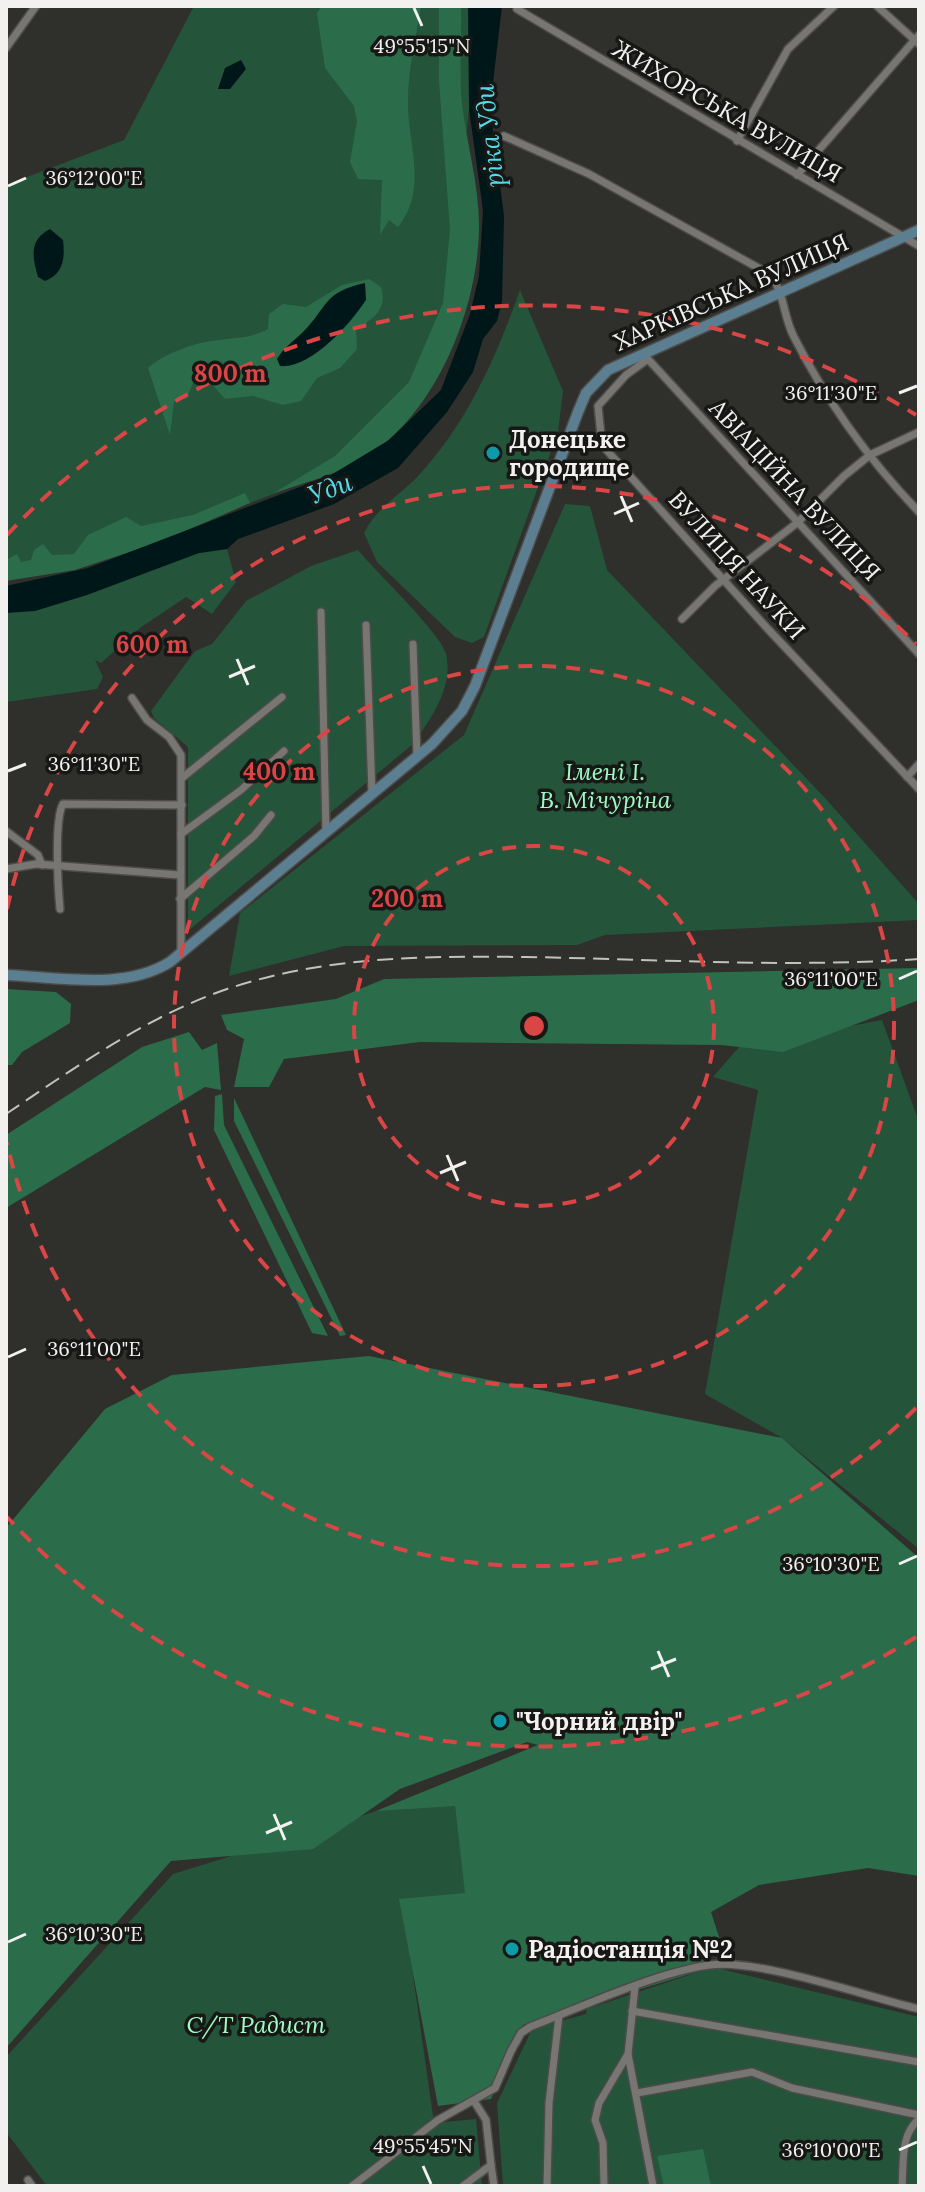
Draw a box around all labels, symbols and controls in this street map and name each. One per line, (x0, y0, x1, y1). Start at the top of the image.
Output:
text: 49°55'15"N (374, 33, 470, 58)
street label: ЖИХОРСЬКА ВУЛИЦЯ (607, 33, 847, 189)
water label: ріка Уди (467, 82, 511, 189)
text: 36°12'00"E (45, 165, 143, 190)
street label: ХАРКІВСЬКА ВУЛИЦЯ (609, 226, 853, 358)
text: 800 m (194, 358, 266, 389)
text: 36°11'30"E (785, 380, 877, 405)
street label: АВІАЦІЙНА ВУЛИЦЯ (702, 392, 887, 587)
place label: Донецьке городище (509, 424, 630, 483)
marker: Донецьке городище (484, 444, 502, 462)
water label: Уди (304, 465, 357, 511)
street label: ВУЛИЦЯ НАУКИ (662, 484, 812, 646)
text: 600 m (116, 629, 188, 660)
text: 36°11'30"E (48, 751, 140, 776)
text: 400 m (243, 756, 315, 787)
park label: Імені І. В. Мічуріна (539, 756, 672, 815)
text: 200 m (371, 883, 443, 914)
text: 36°11'00"E (784, 966, 878, 991)
centre of rings (520, 1012, 548, 1040)
text: 36°11'00"E (47, 1336, 141, 1361)
text: 36°10'30"E (782, 1551, 880, 1576)
place label: "Чорний двір" (516, 1706, 682, 1737)
marker: "Чорний двір" (491, 1712, 509, 1730)
text: 36°10'30"E (45, 1921, 143, 1946)
place label: Радiостанцiя №2 (528, 1934, 733, 1965)
marker: Радiостанцiя №2 (503, 1940, 521, 1958)
park label: С/Т Радист (187, 2009, 325, 2040)
text: 49°55'45"N (373, 2133, 473, 2158)
text: 36°10'00"E (782, 2137, 880, 2162)

